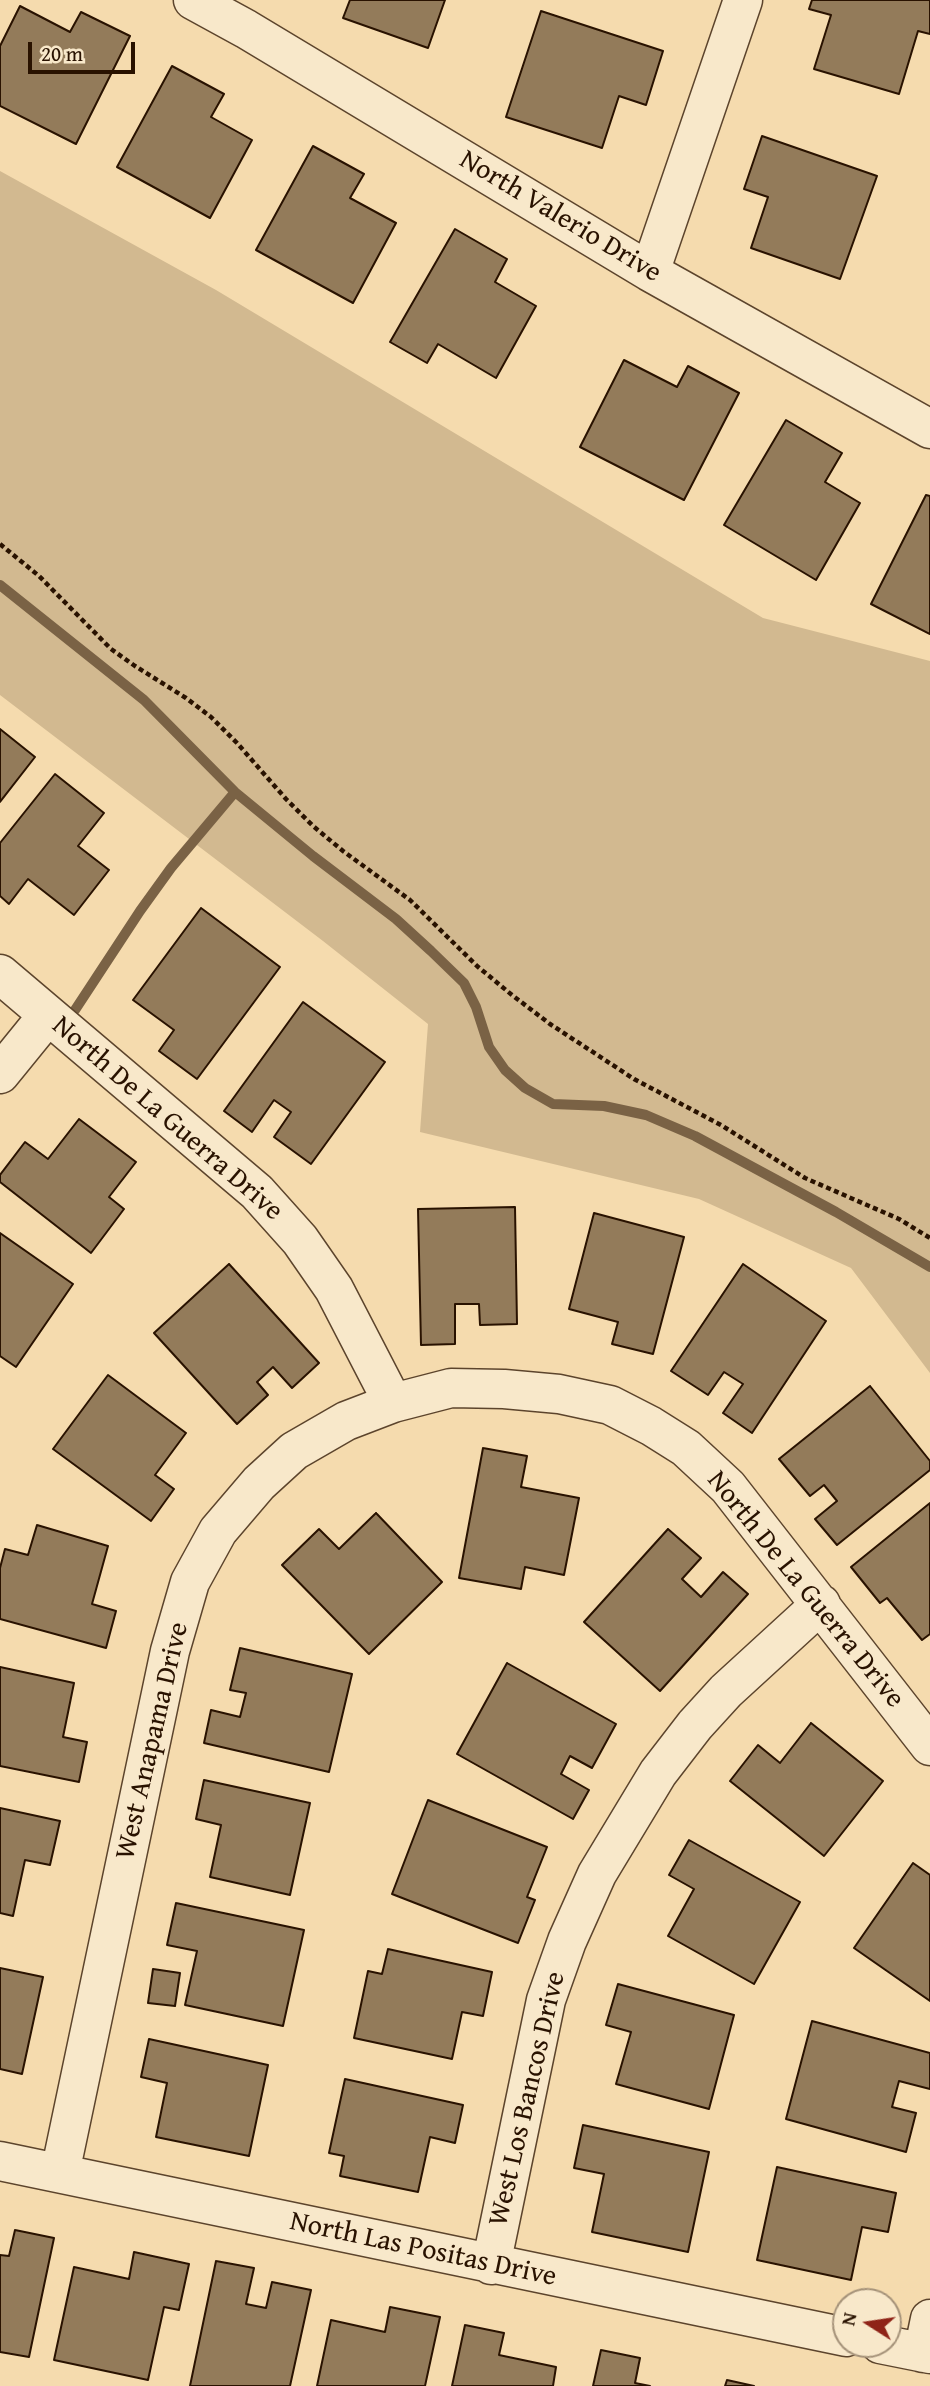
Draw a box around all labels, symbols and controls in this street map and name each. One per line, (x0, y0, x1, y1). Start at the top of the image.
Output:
scale bar (32, 28, 138, 72)
text: 20 m (41, 38, 83, 69)
street label: North Valerio Drive (453, 143, 667, 291)
street label: North De La Guerra Drive (45, 1010, 289, 1228)
street label: North De La Guerra Drive (699, 1465, 911, 1715)
street label: West Anapama Drive (109, 1619, 197, 1863)
street label: West Los Bancos Drive (482, 1969, 574, 2229)
street label: North Las Positas Drive (287, 2205, 559, 2295)
north arrow (832, 2288, 902, 2358)
text: N (833, 2310, 863, 2328)

